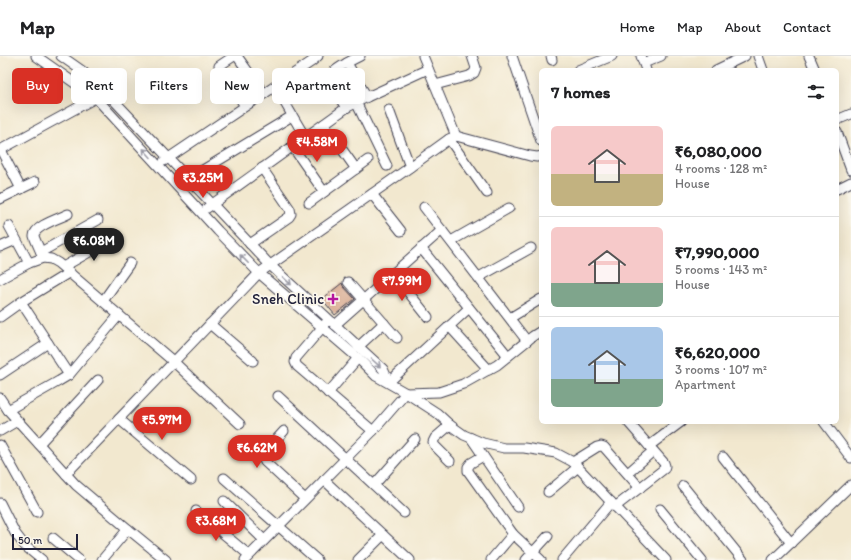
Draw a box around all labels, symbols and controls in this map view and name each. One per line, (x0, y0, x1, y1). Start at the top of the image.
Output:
text: Map (20, 16, 55, 39)
text: Home (620, 19, 655, 36)
text: Map (677, 19, 703, 36)
text: About (725, 19, 761, 36)
text: Contact (783, 19, 831, 36)
chip: Buy (12, 68, 63, 104)
chip: Rent (71, 68, 127, 104)
chip: Filters (135, 68, 202, 104)
chip: New (210, 68, 264, 104)
chip: Apartment (272, 68, 365, 104)
icon: filters (805, 81, 827, 103)
text: 7 homes (551, 82, 611, 102)
pin: ₹4.58M (284, 129, 350, 163)
text: ₹4.58M (296, 134, 338, 149)
text: ₹6,080,000 (675, 141, 762, 161)
icon: home (583, 142, 631, 190)
one-way arrow (142, 148, 151, 158)
text: 4 rooms · 128 m² (675, 161, 767, 176)
pin: ₹3.25M (170, 165, 236, 199)
text: ₹3.25M (183, 170, 223, 185)
text: House (675, 176, 710, 191)
pin: ₹6.08M (61, 228, 127, 262)
text: ₹6.08M (73, 233, 115, 248)
text: ₹7,990,000 (675, 242, 759, 262)
icon: home (583, 243, 631, 291)
one-way arrow (240, 254, 249, 264)
text: 5 rooms · 143 m² (675, 262, 767, 277)
pin: ₹7.99M (369, 268, 435, 302)
text: ₹7.99M (382, 273, 422, 288)
one-way arrow (282, 276, 292, 286)
text: House (675, 277, 710, 292)
place label: Sneh Clinic (252, 290, 324, 308)
marker: Sneh Clinic (327, 293, 339, 305)
text: ₹6,620,000 (675, 342, 760, 362)
icon: home (583, 343, 631, 391)
one-way arrow (371, 358, 381, 367)
text: 3 rooms · 107 m² (675, 362, 767, 377)
text: Apartment (675, 377, 736, 392)
pin: ₹5.97M (129, 407, 195, 441)
text: ₹5.97M (142, 412, 182, 427)
pin: ₹6.62M (224, 435, 290, 469)
text: ₹6.62M (237, 440, 277, 455)
pin: ₹3.68M (183, 508, 249, 542)
text: ₹3.68M (196, 513, 236, 528)
scale bar (12, 532, 78, 551)
text: 50 m (18, 534, 42, 547)

